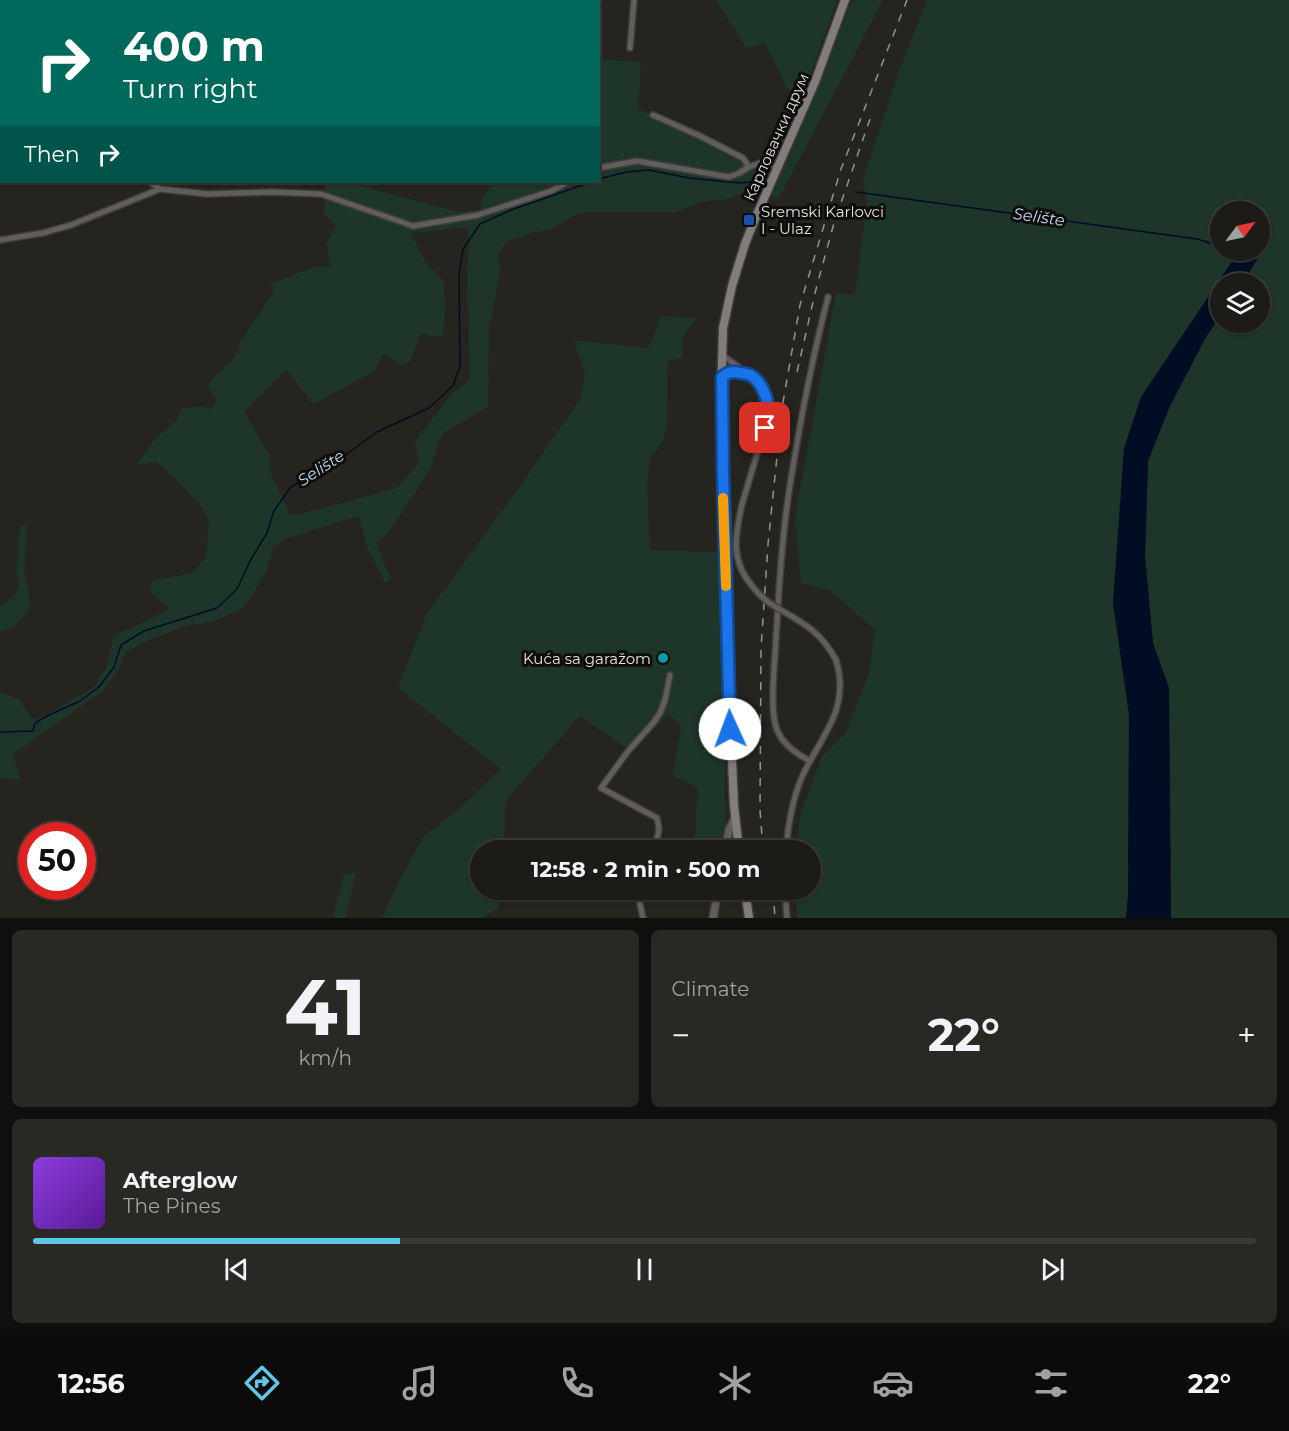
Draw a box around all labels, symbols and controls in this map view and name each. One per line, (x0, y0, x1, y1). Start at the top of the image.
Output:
text: 400 m (123, 20, 265, 72)
icon: right (24, 24, 102, 102)
street label: Карловачки друм (739, 70, 813, 204)
text: Turn right (123, 72, 258, 105)
icon: right (92, 138, 125, 171)
text: Then (24, 141, 80, 168)
north arrow (1210, 201, 1270, 261)
map controls (1210, 201, 1270, 333)
place label: Sremski Karlovci I - Ulaz (761, 202, 884, 238)
water label: Selište (1012, 204, 1066, 230)
marker: Sremski Karlovci I - Ulaz (742, 213, 756, 227)
button: layers (1210, 273, 1270, 333)
pin (739, 402, 790, 453)
icon: arrive (748, 411, 781, 444)
water label: Selište (294, 446, 348, 490)
place label: Kuća sa garažom (523, 649, 651, 668)
marker: Kuća sa garažom (656, 651, 670, 665)
position arrow (698, 697, 762, 761)
speed limit sign: 50 (18, 822, 96, 900)
text: 12:58 · 2 min · 500 m (531, 856, 760, 883)
text: 41 (284, 959, 366, 1055)
text: Climate (672, 977, 749, 1001)
text: 22° (928, 1007, 1000, 1062)
text: − (672, 1015, 690, 1055)
text: + (1237, 1015, 1256, 1055)
text: km/h (299, 1046, 352, 1070)
text: Afterglow (123, 1167, 237, 1194)
text: The Pines (123, 1194, 220, 1218)
icon: previous (220, 1253, 253, 1286)
icon: pause (628, 1253, 661, 1286)
icon: next (1036, 1253, 1069, 1286)
icon: directions (241, 1362, 283, 1404)
icon: music (399, 1362, 441, 1404)
icon: phone (556, 1362, 598, 1404)
icon: climate (714, 1362, 756, 1404)
icon: car (872, 1362, 914, 1404)
icon: filters (1030, 1362, 1072, 1404)
text: 12:56 (58, 1367, 125, 1400)
text: 22° (1188, 1367, 1231, 1400)

